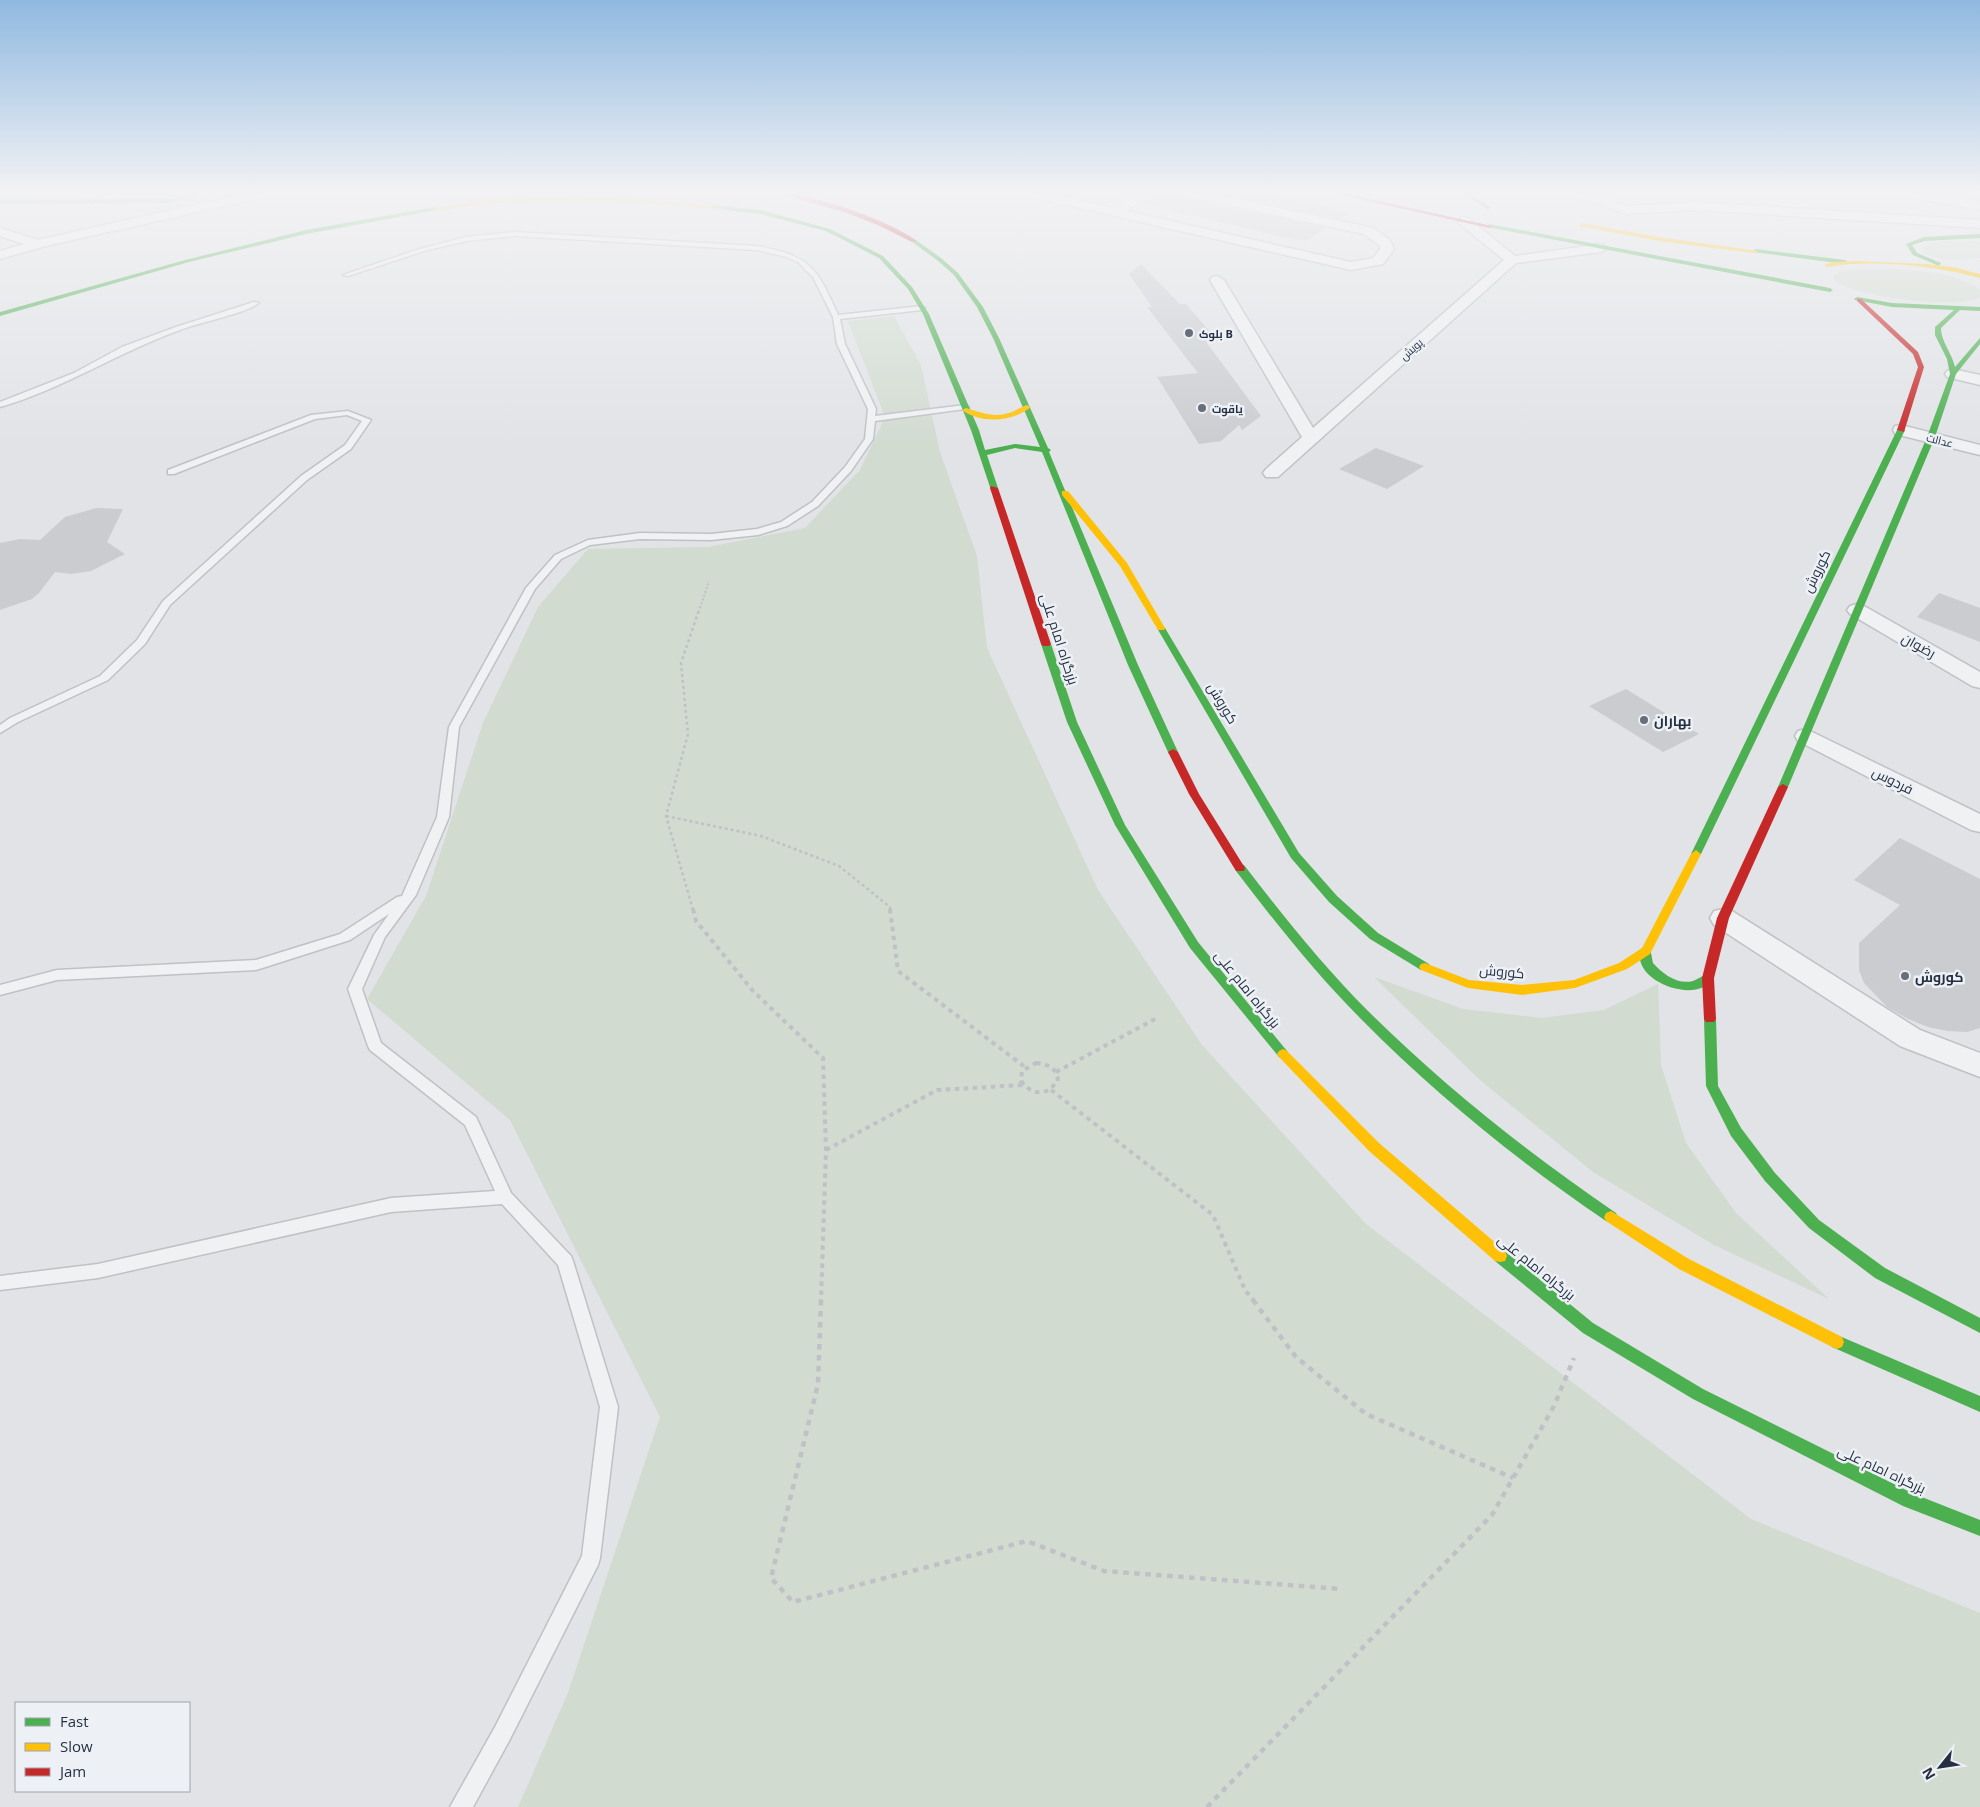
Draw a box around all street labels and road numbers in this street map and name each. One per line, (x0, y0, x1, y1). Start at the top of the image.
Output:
street label: پویش (1396, 335, 1426, 363)
street label: عدالت (1925, 429, 1955, 451)
street label: کوروش (1798, 547, 1834, 595)
street label: بزرگراه امام علی (1035, 591, 1084, 687)
street label: رضوان (1898, 628, 1940, 662)
street label: کوروش (1203, 679, 1243, 727)
street label: فردوس (1869, 762, 1917, 798)
street label: بزرگراه امام علی (1210, 946, 1285, 1033)
street label: کوروش (1479, 960, 1525, 982)
street label: بزرگراه امام علی (1493, 1230, 1580, 1305)
street label: بزرگراه امام علی (1834, 1440, 1929, 1499)

